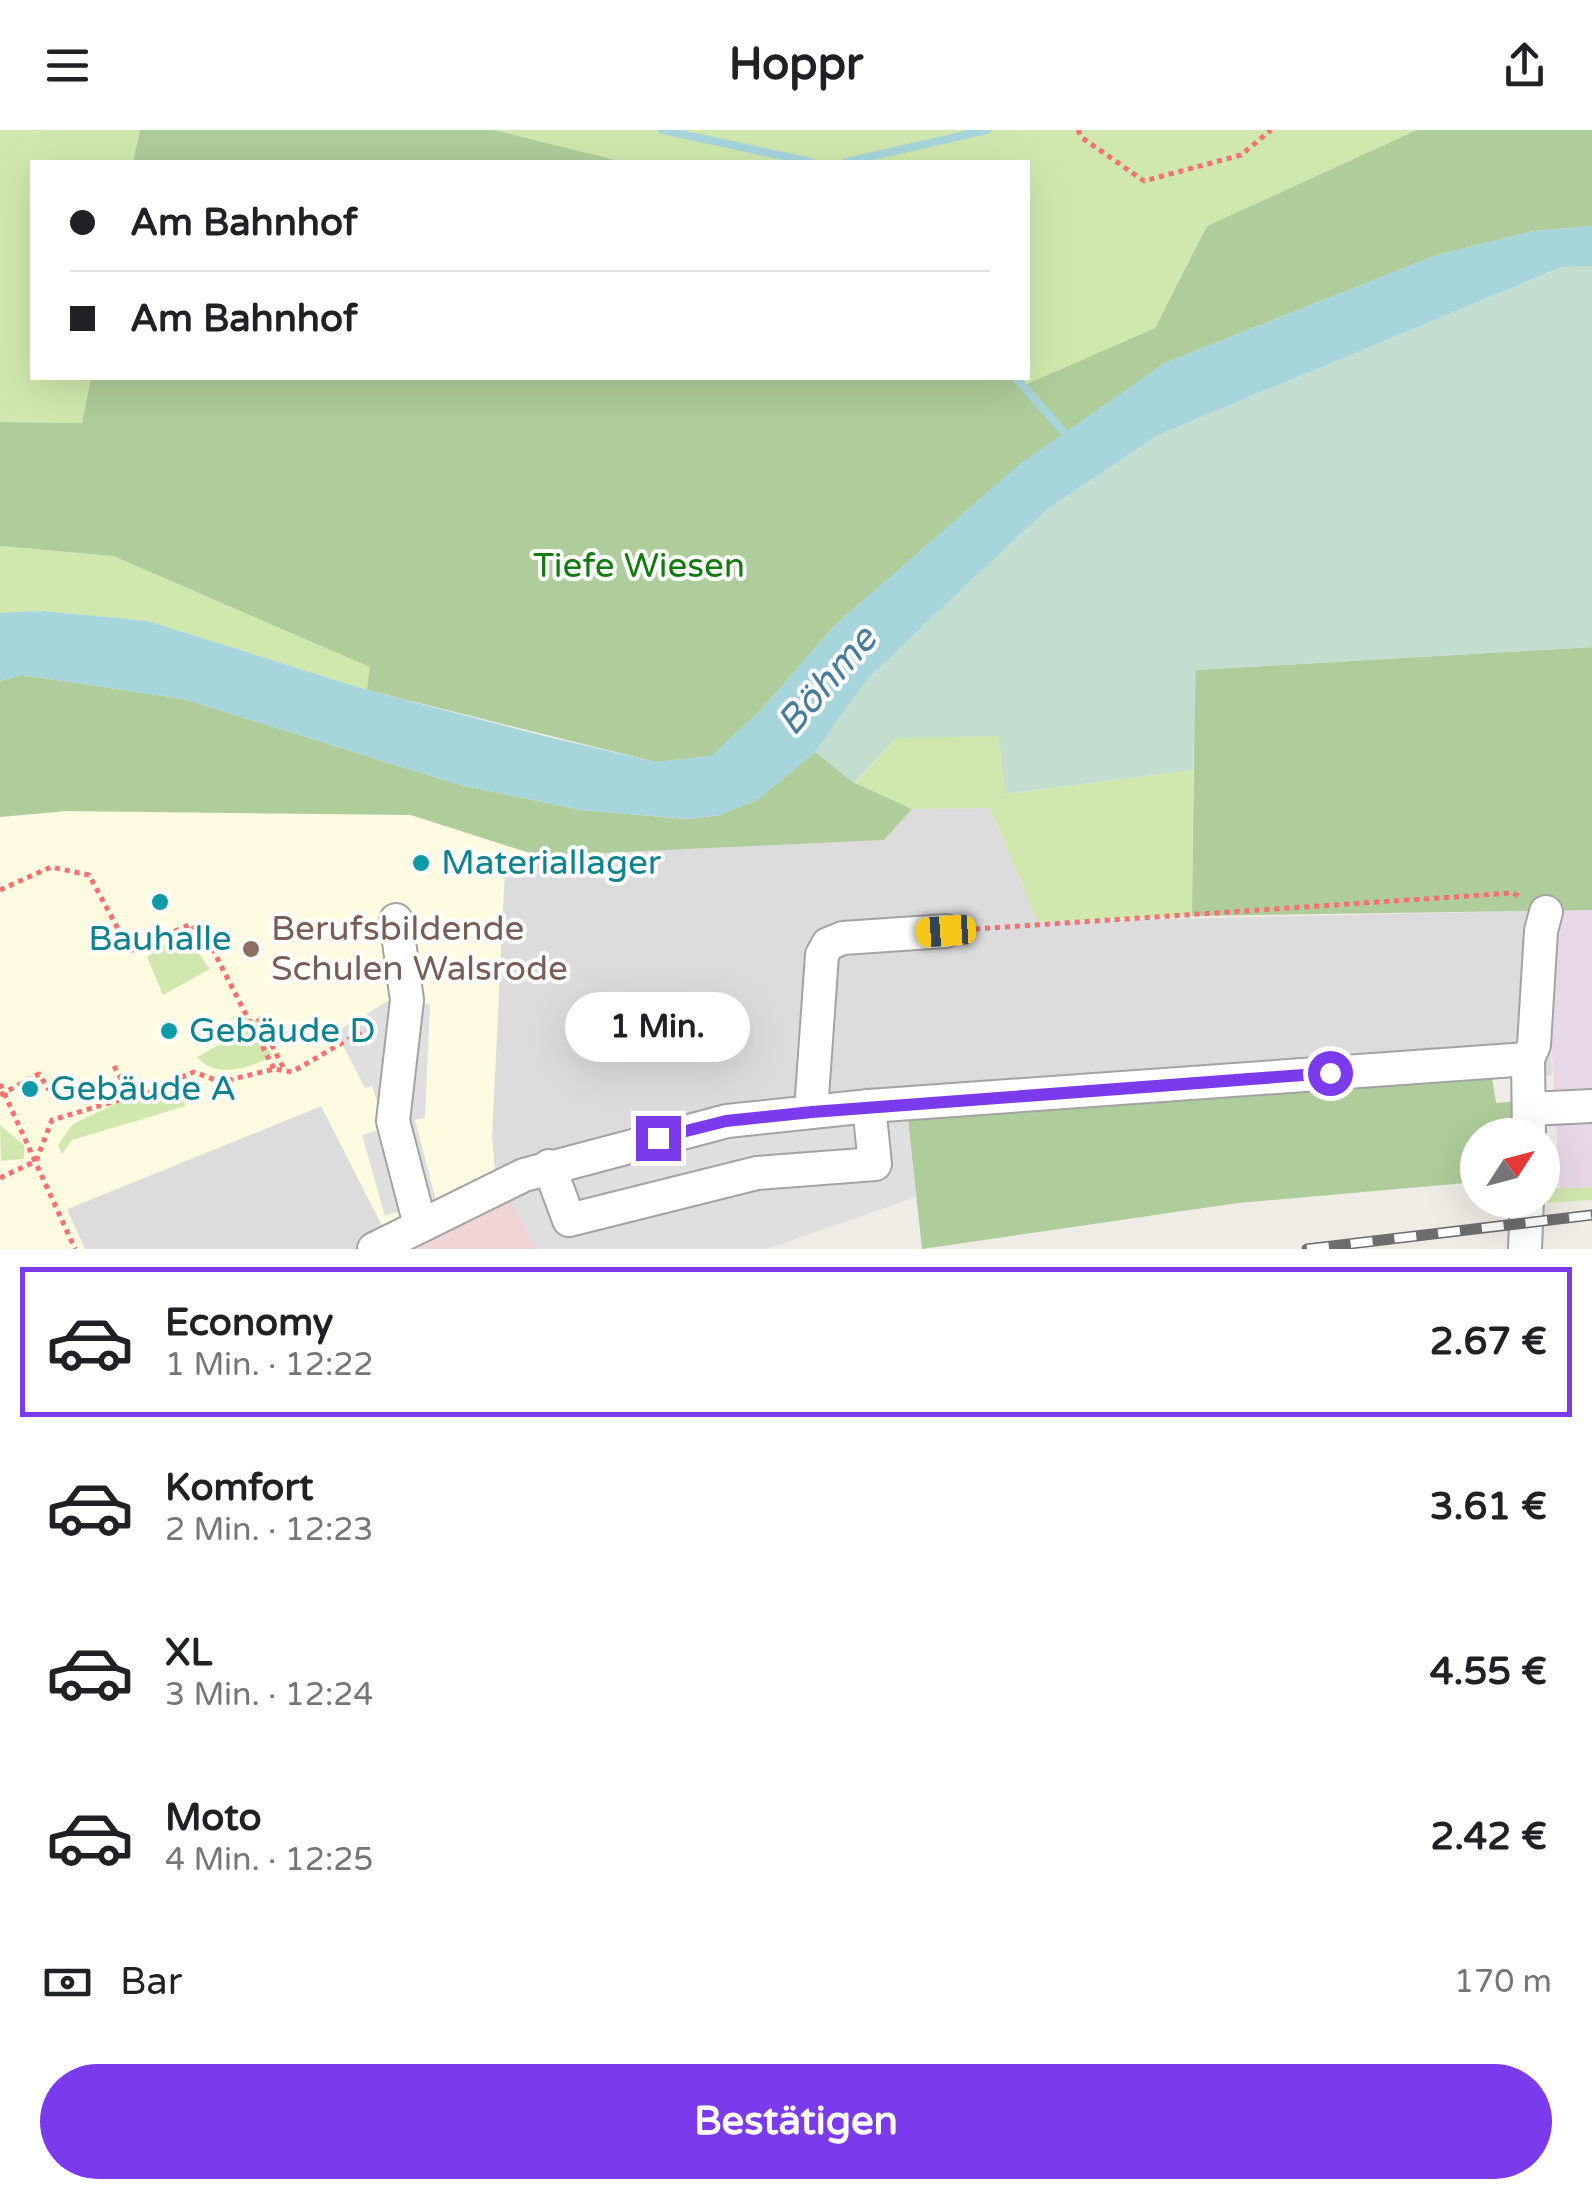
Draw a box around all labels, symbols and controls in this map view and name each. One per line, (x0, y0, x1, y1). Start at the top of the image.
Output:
icon: menu (40, 38, 95, 93)
text: Hoppr (729, 38, 863, 92)
icon: share (1497, 38, 1552, 93)
text: Am Bahnhof (130, 200, 357, 246)
text: Am Bahnhof (130, 296, 357, 342)
park label: Tiefe Wiesen (533, 545, 745, 587)
water label: Böhme (767, 615, 888, 745)
place label: Materiallager (441, 842, 662, 884)
marker: Materiallager (410, 852, 432, 874)
marker: Bauhalle (149, 891, 171, 913)
place label: Berufsbildende Schulen Walsrode (271, 908, 568, 990)
car (915, 914, 977, 948)
place label: Bauhalle (88, 918, 232, 960)
marker: Berufsbildende Schulen Walsrode (240, 938, 262, 960)
callout: 1 Min. (566, 993, 750, 1063)
text: 1 Min. (610, 1008, 705, 1046)
place label: Gebäude D (189, 1010, 376, 1052)
marker: Gebäude D (158, 1020, 180, 1042)
route start (1308, 1051, 1353, 1096)
place label: Gebäude A (50, 1068, 236, 1110)
marker: Gebäude A (19, 1078, 41, 1100)
route end (636, 1116, 681, 1161)
north arrow (1460, 1118, 1560, 1218)
map controls (1460, 1118, 1560, 1218)
icon: car (45, 1297, 135, 1387)
text: Economy (165, 1300, 333, 1346)
text: 2.67 € (1430, 1319, 1547, 1365)
text: 1 Min. · 12:22 (165, 1346, 373, 1384)
icon: car (45, 1462, 135, 1552)
text: Komfort (165, 1465, 314, 1511)
text: 3.61 € (1430, 1484, 1547, 1530)
text: 2 Min. · 12:23 (165, 1511, 373, 1549)
icon: car (45, 1627, 135, 1717)
text: XL (165, 1630, 212, 1676)
text: 4.55 € (1430, 1649, 1547, 1695)
text: 3 Min. · 12:24 (165, 1676, 373, 1714)
icon: car (45, 1792, 135, 1882)
text: Moto (165, 1795, 261, 1841)
text: 2.42 € (1430, 1814, 1547, 1860)
text: 4 Min. · 12:25 (165, 1841, 373, 1879)
icon: cash (40, 1955, 95, 2010)
text: Bar (120, 1959, 182, 2005)
text: 170 m (1454, 1963, 1552, 2001)
button: Bestätigen (40, 2064, 1552, 2179)

